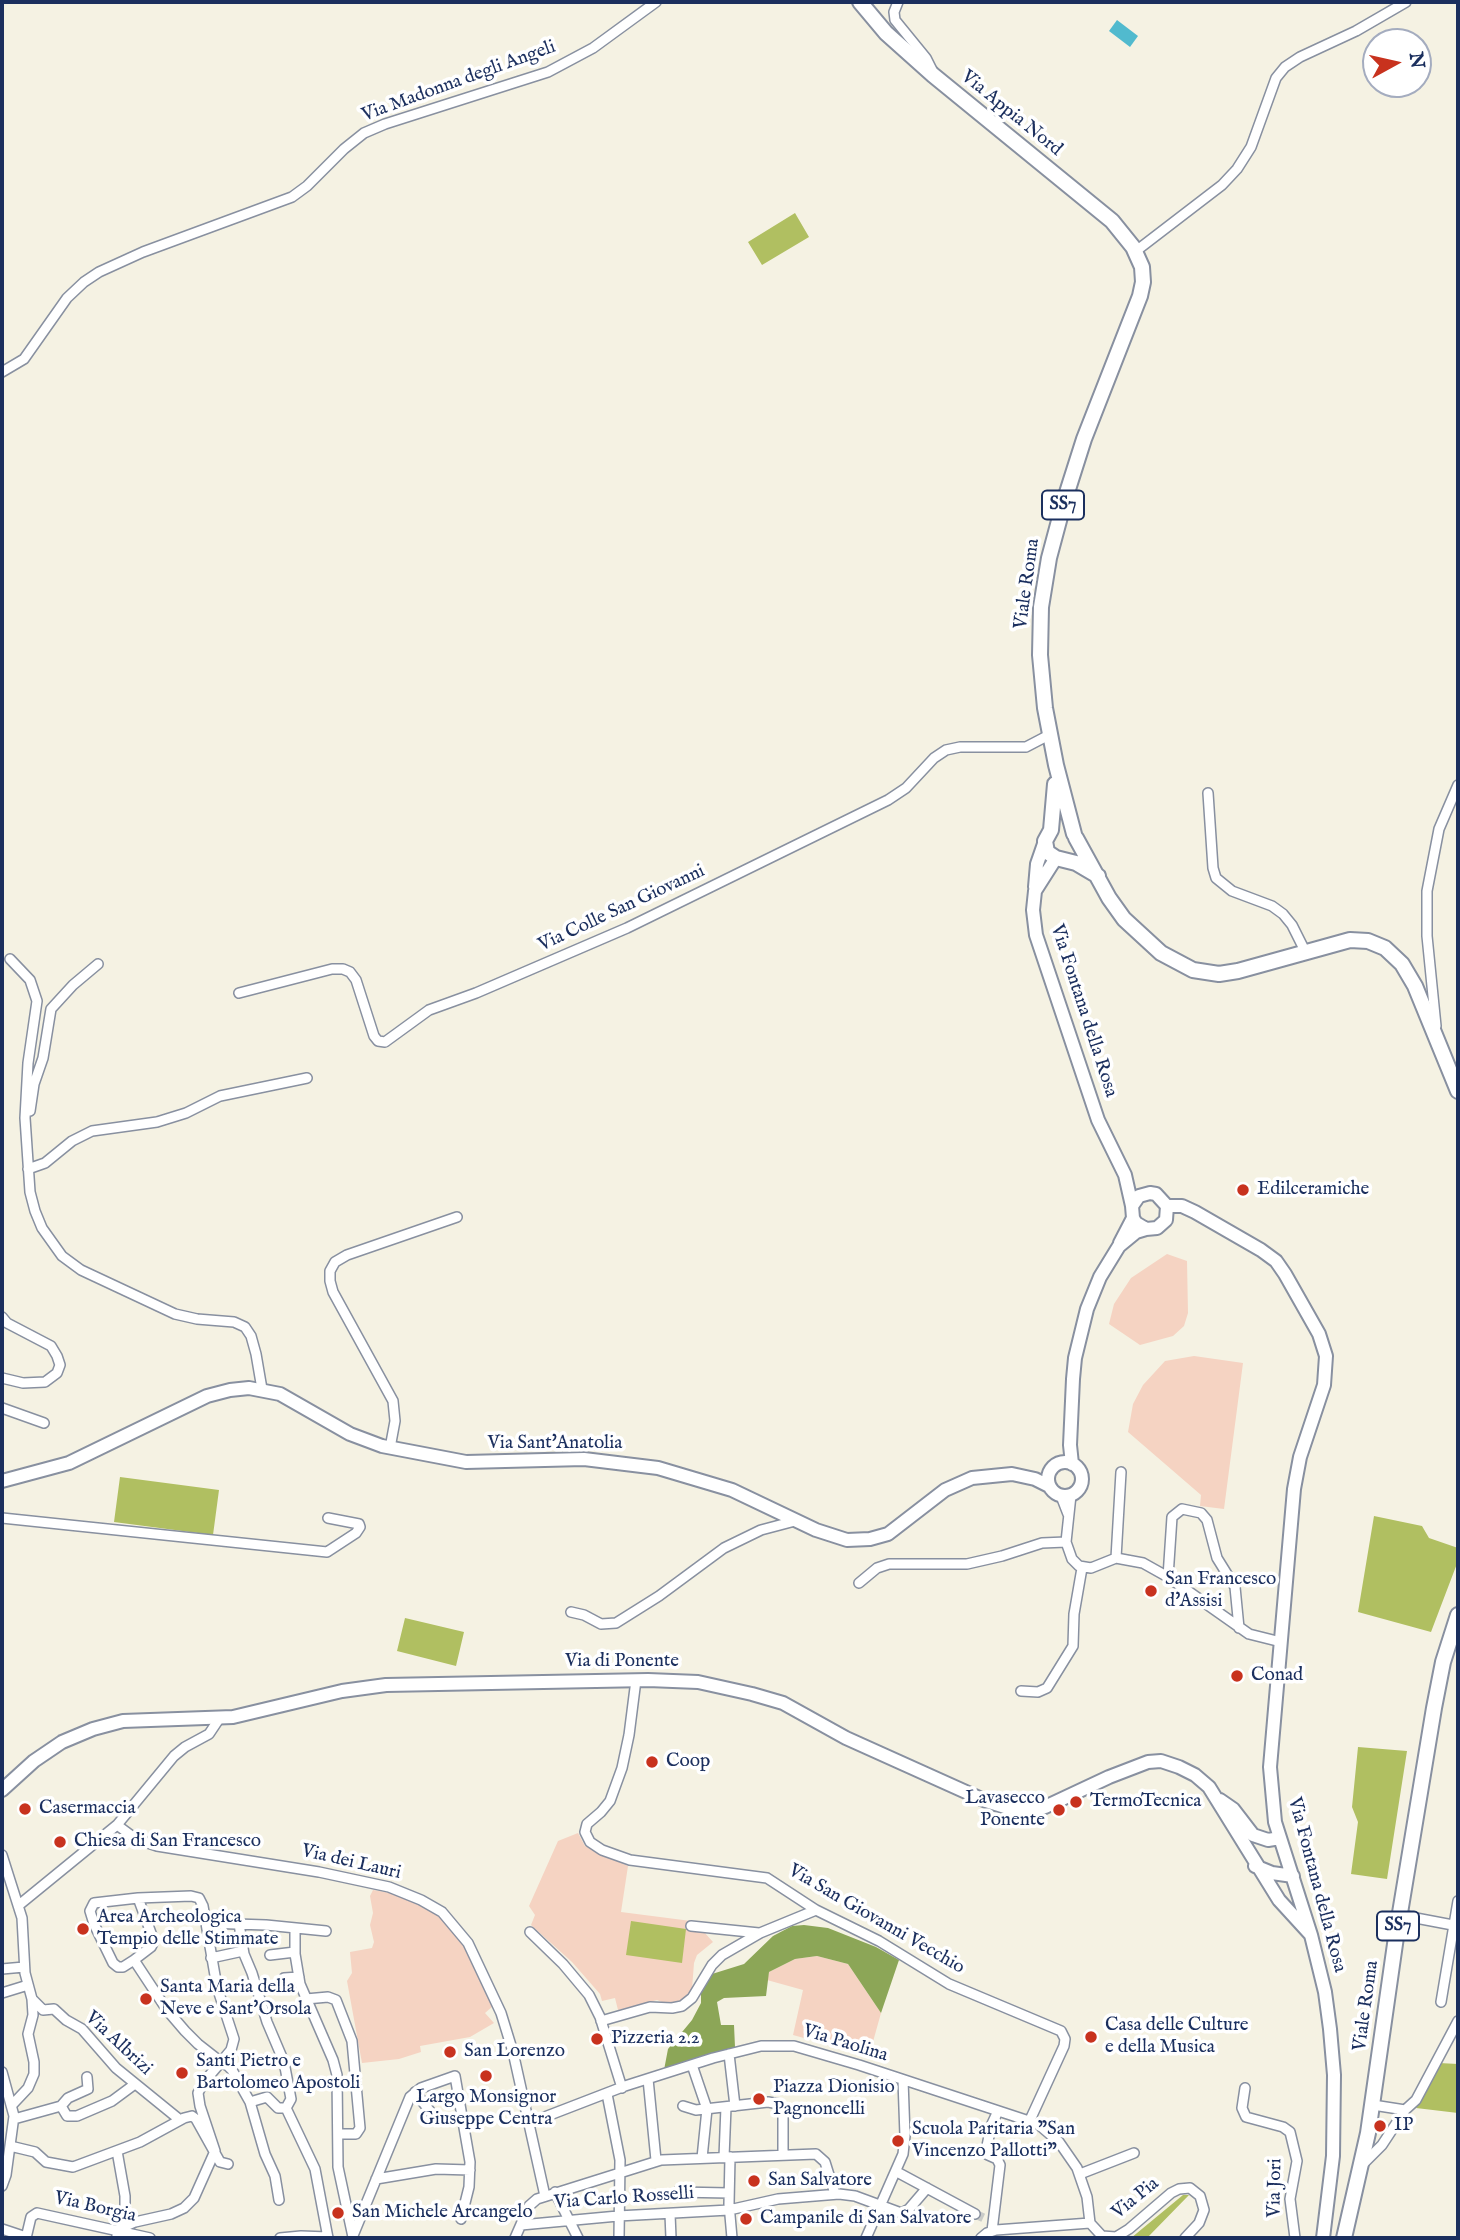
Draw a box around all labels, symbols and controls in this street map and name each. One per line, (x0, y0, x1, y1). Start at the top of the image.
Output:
north arrow (1362, 28, 1432, 98)
street label: Via Madonna degli Angeli (359, 36, 559, 128)
text: N (1403, 51, 1429, 70)
street label: Via Appia Nord (956, 66, 1066, 162)
road number: SS7 (1042, 490, 1084, 520)
street label: Viale Roma (1010, 537, 1046, 631)
street label: Via Colle San Giovanni (535, 860, 709, 958)
street label: Via Fontana della Rosa (1044, 922, 1122, 1100)
place label: Edilceramiche (1257, 1179, 1369, 1201)
marker: Edilceramiche (1235, 1182, 1251, 1198)
street label: Via Sant'Anatolia (487, 1433, 623, 1455)
place label: San Francesco d'Assisi (1165, 1569, 1276, 1613)
marker: San Francesco d'Assisi (1143, 1583, 1159, 1599)
street label: Via di Ponente (565, 1651, 679, 1673)
place label: Conad (1251, 1665, 1303, 1687)
marker: Conad (1229, 1668, 1245, 1684)
place label: Coop (666, 1751, 710, 1773)
marker: Coop (644, 1754, 660, 1770)
place label: Lavasecco Ponente (965, 1788, 1045, 1832)
place label: TermoTecnica (1090, 1791, 1202, 1813)
marker: TermoTecnica (1068, 1794, 1084, 1810)
street label: Via Fontana della Rosa (1282, 1795, 1350, 1975)
place label: Casermaccia (39, 1798, 136, 1820)
marker: Casermaccia (17, 1801, 33, 1817)
marker: Lavasecco Ponente (1051, 1802, 1067, 1818)
place label: Chiesa di San Francesco (74, 1831, 261, 1853)
marker: Chiesa di San Francesco (52, 1834, 68, 1850)
street label: Via dei Lauri (299, 1840, 403, 1886)
street label: Via San Giovanni Vecchio (784, 1860, 968, 1980)
place label: Area Archeologica Tempio delle Stimmate (97, 1907, 278, 1951)
road number: SS7 (1377, 1912, 1419, 1940)
marker: Area Archeologica Tempio delle Stimmate (75, 1921, 91, 1937)
street label: Viale Roma (1349, 1959, 1385, 2053)
place label: Santa Maria della Neve e Sant'Orsola (160, 1977, 311, 2021)
marker: Santa Maria della Neve e Sant'Orsola (138, 1991, 154, 2007)
street label: Via Albrizi (80, 2007, 156, 2081)
place label: Casa delle Culture e della Musica (1105, 2015, 1249, 2059)
street label: Via Paolina (800, 2020, 890, 2068)
place label: Pizzeria 2.2 (611, 2028, 700, 2050)
marker: Casa delle Culture e della Musica (1083, 2029, 1099, 2045)
marker: Pizzeria 2.2 (589, 2031, 605, 2047)
place label: San Lorenzo (464, 2041, 565, 2063)
marker: San Lorenzo (442, 2044, 458, 2060)
place label: Santi Pietro e Bartolomeo Apostoli (196, 2051, 360, 2095)
marker: Santi Pietro e Bartolomeo Apostoli (174, 2065, 190, 2081)
marker: Largo Monsignor Giuseppe Centra (478, 2068, 494, 2084)
place label: Piazza Dionisio Pagnoncelli (773, 2077, 895, 2121)
place label: Largo Monsignor Giuseppe Centra (416, 2087, 556, 2131)
marker: Piazza Dionisio Pagnoncelli (751, 2091, 767, 2107)
place label: IP (1394, 2115, 1413, 2137)
marker: IP (1372, 2118, 1388, 2134)
place label: Scuola Paritaria "San Vincenzo Pallotti" (912, 2119, 1075, 2163)
marker: Scuola Paritaria "San Vincenzo Pallotti" (890, 2133, 906, 2149)
street label: Via Jori (1264, 2158, 1288, 2218)
place label: San Salvatore (768, 2170, 872, 2192)
marker: San Salvatore (746, 2173, 762, 2189)
street label: Via Pia (1108, 2173, 1164, 2225)
street label: Via Carlo Rosselli (553, 2183, 695, 2215)
street label: Via Borgia (52, 2188, 138, 2228)
place label: San Michele Arcangelo (352, 2202, 533, 2224)
marker: San Michele Arcangelo (330, 2205, 346, 2221)
place label: Campanile di San Salvatore (760, 2208, 972, 2230)
marker: Campanile di San Salvatore (738, 2211, 754, 2227)

